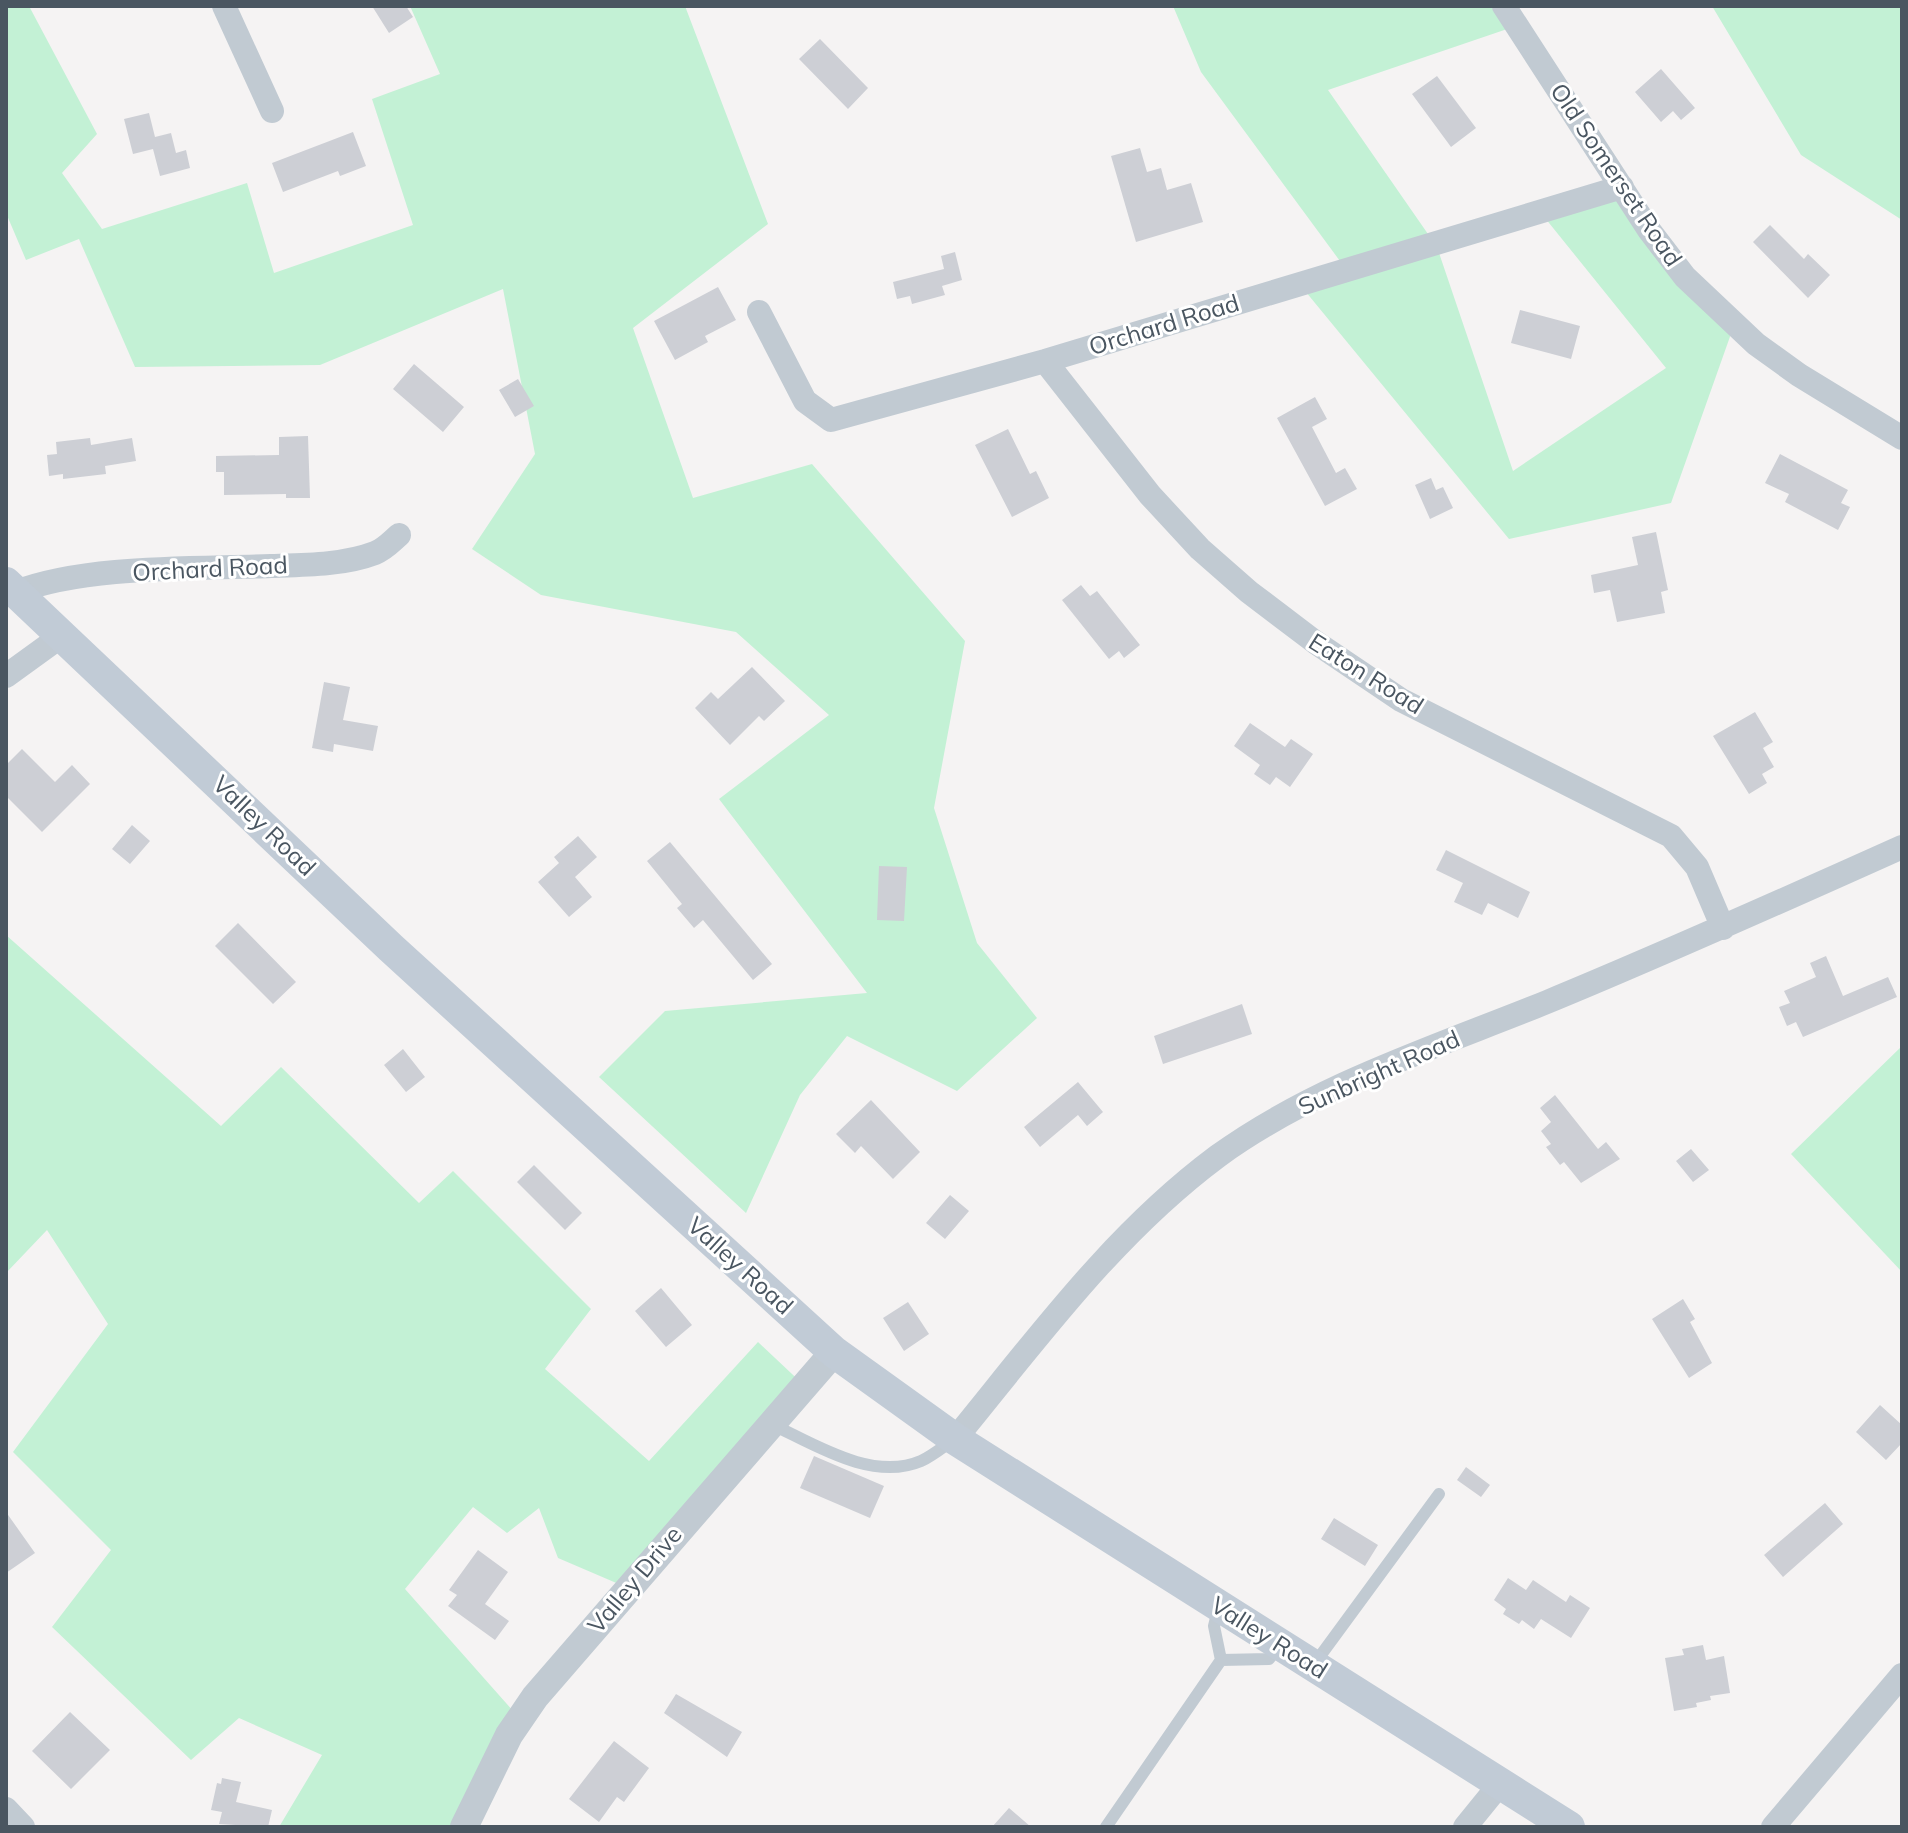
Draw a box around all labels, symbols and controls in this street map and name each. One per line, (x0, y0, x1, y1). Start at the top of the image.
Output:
street label: Old Somerset Road (1544, 77, 1689, 272)
street label: Orchard Road (1085, 287, 1242, 361)
street label: Orchard Road (132, 549, 288, 587)
street label: Eaton Road (1304, 626, 1429, 720)
street label: Valley Road (207, 769, 323, 882)
street label: Sunbright Road (1293, 1023, 1464, 1121)
street label: Valley Road (682, 1210, 800, 1321)
street label: Valley Drive (581, 1520, 688, 1639)
street label: Valley Road (1206, 1589, 1333, 1685)

